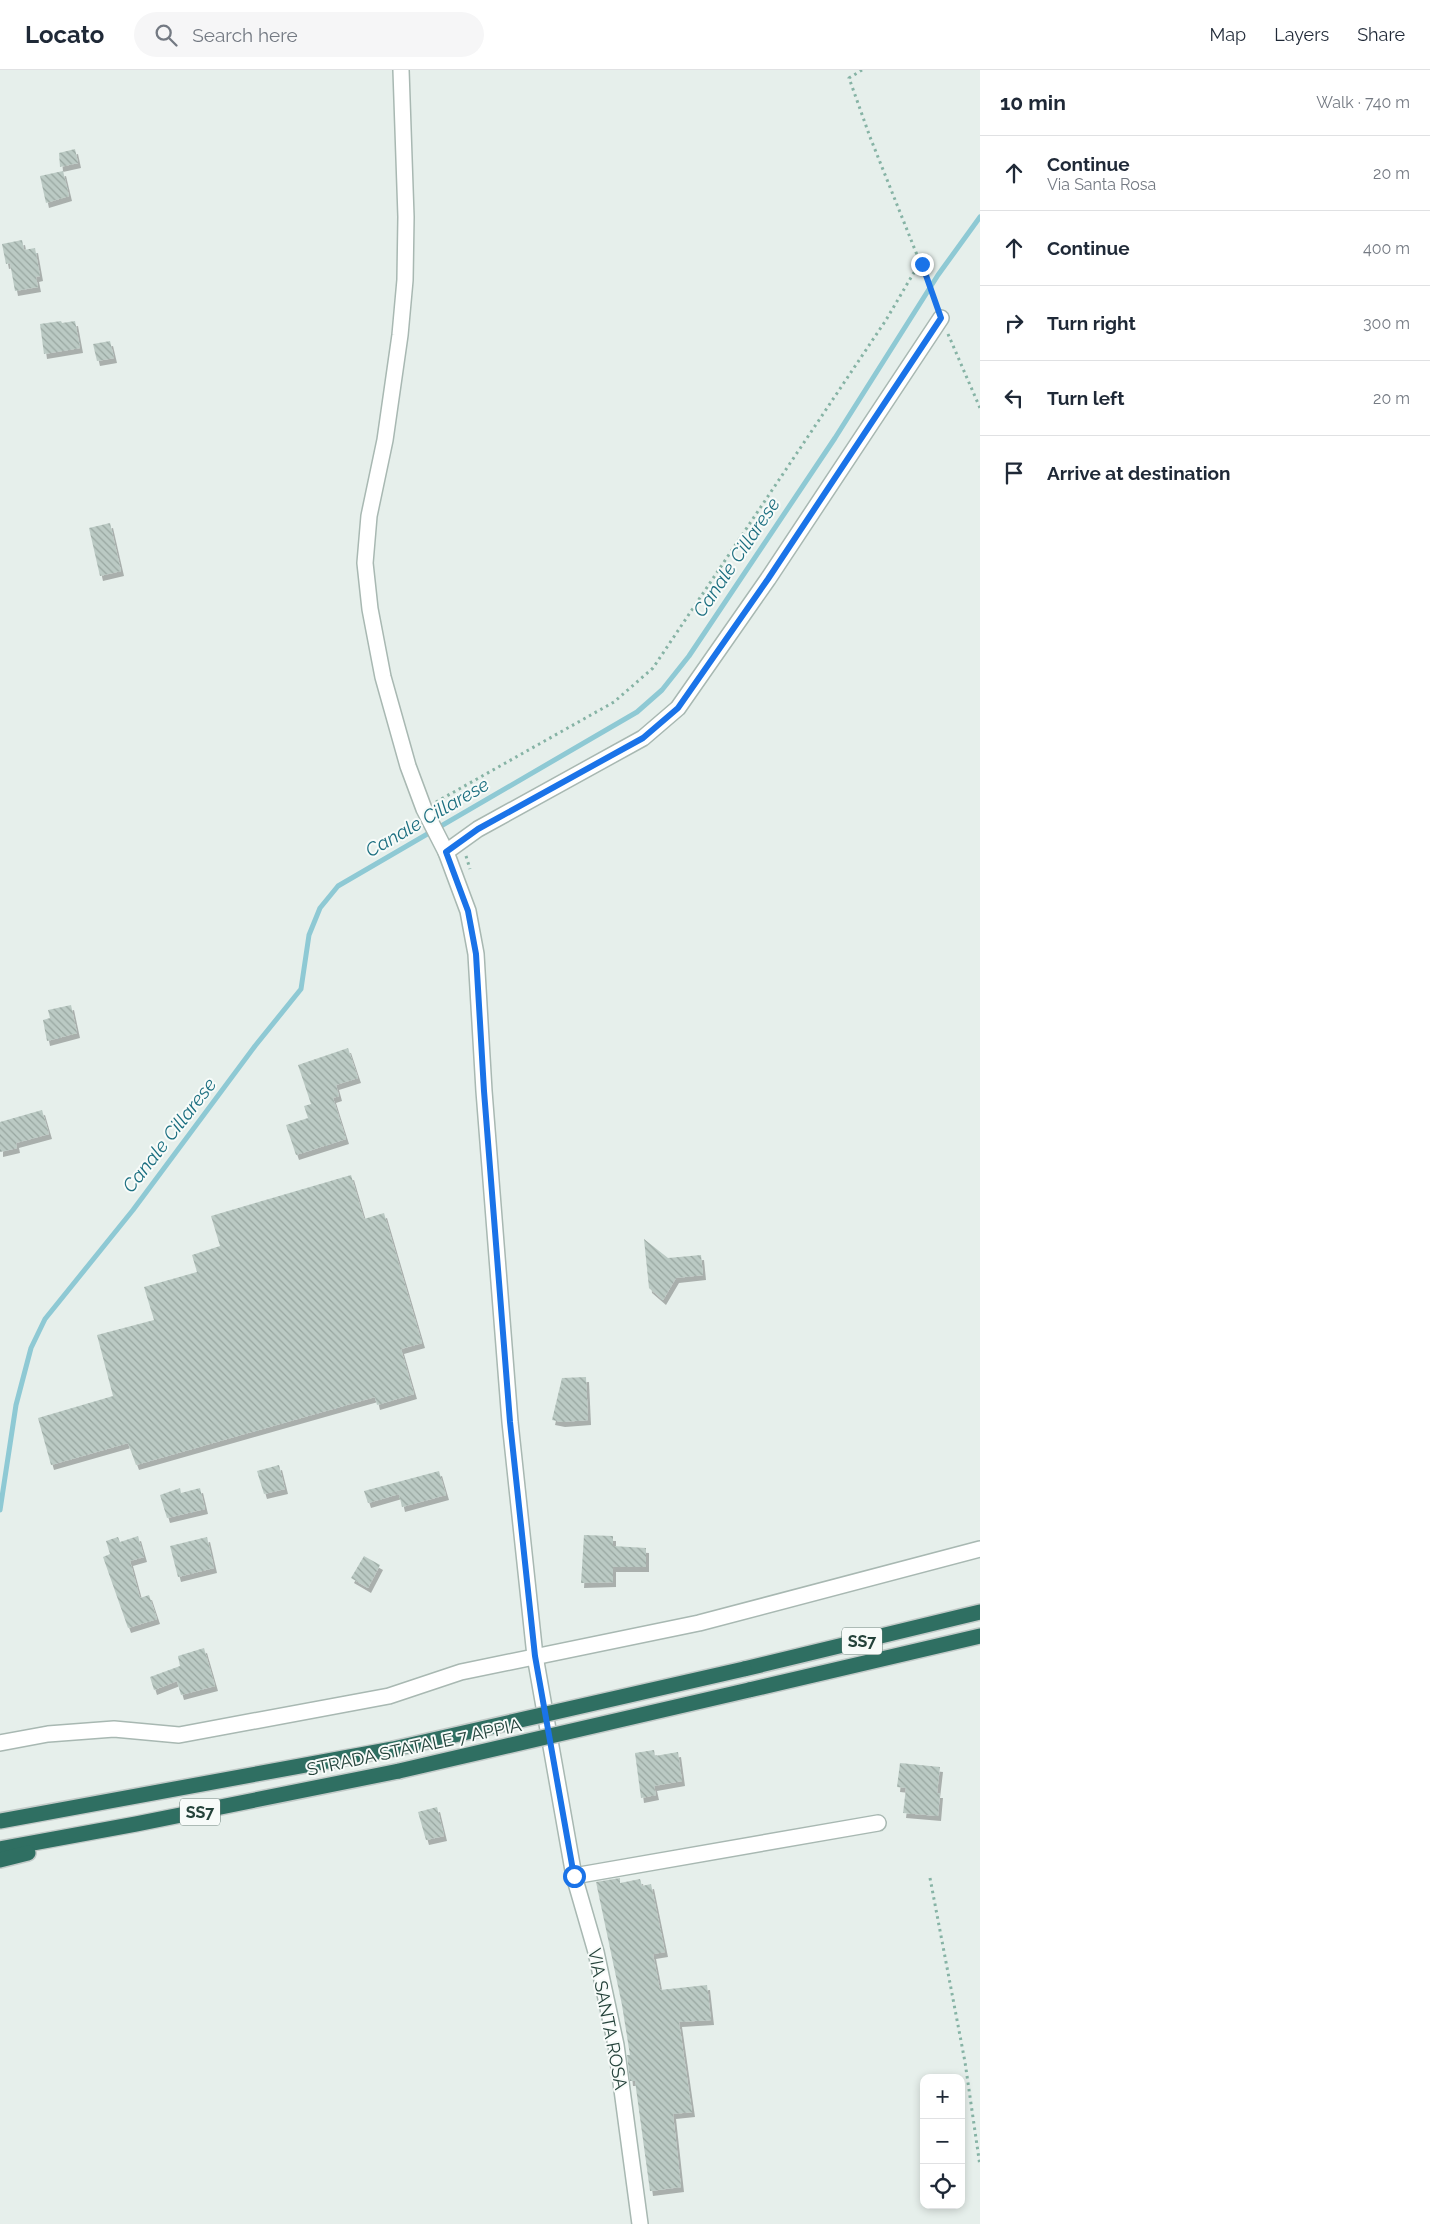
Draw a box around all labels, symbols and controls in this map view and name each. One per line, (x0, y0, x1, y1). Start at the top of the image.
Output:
search box (134, 12, 484, 57)
text: Locato (25, 20, 104, 49)
icon: search (152, 21, 180, 49)
text: Search here (192, 24, 298, 46)
text: Map (1210, 24, 1246, 45)
text: Layers (1274, 24, 1329, 45)
text: Share (1357, 24, 1405, 45)
text: 10 min (1000, 90, 1066, 115)
text: Walk · 740 m (1316, 93, 1410, 112)
text: Continue (1047, 153, 1130, 175)
icon: ahead (1000, 159, 1028, 187)
text: 20 m (1373, 164, 1410, 183)
text: Via Santa Rosa (1047, 175, 1156, 194)
icon: ahead (1000, 234, 1028, 262)
text: Continue (1047, 237, 1130, 259)
text: 400 m (1363, 239, 1410, 258)
route end (911, 253, 934, 276)
icon: right (1000, 309, 1028, 337)
text: Turn right (1047, 312, 1136, 334)
text: 300 m (1363, 314, 1410, 333)
icon: left (1000, 384, 1028, 412)
text: Turn left (1047, 387, 1124, 409)
text: 20 m (1373, 389, 1410, 408)
icon: arrive (1000, 459, 1028, 487)
text: Arrive at destination (1047, 462, 1231, 484)
water label: Canale Cillarese (688, 493, 784, 621)
water label: Canale Cillarese (361, 773, 493, 861)
water label: Canale Cillarese (118, 1073, 220, 1197)
road number: SS7 (842, 1628, 882, 1654)
street label: STRADA STATALE 7 APPIA (305, 1714, 523, 1780)
road number: SS7 (180, 1798, 220, 1825)
route start (563, 1865, 586, 1888)
street label: VIA SANTA ROSA (584, 1946, 632, 2092)
map controls (920, 2074, 965, 2209)
button: + (920, 2074, 965, 2119)
button: − (920, 2119, 965, 2164)
button: locate (920, 2164, 965, 2209)

